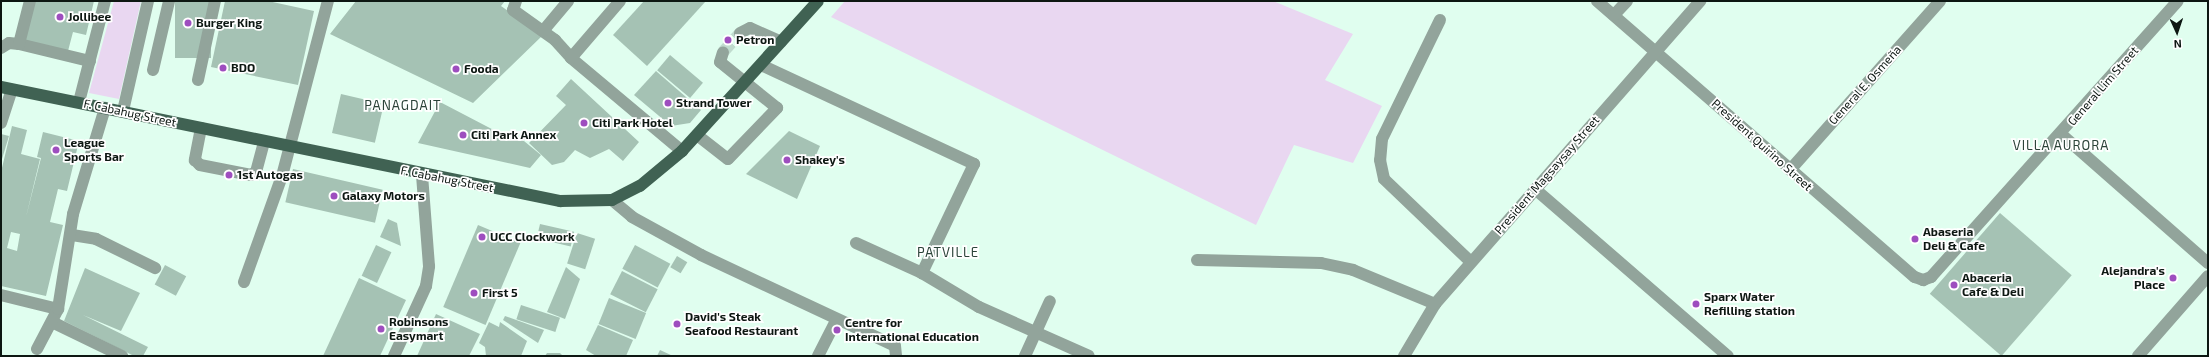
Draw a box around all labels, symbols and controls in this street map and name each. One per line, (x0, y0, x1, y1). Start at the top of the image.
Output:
place label: Jollibee (68, 10, 111, 24)
marker: Jollibee (55, 12, 65, 22)
north arrow (2157, 12, 2197, 52)
place label: Burger King (196, 16, 262, 30)
marker: Burger King (183, 18, 193, 28)
place label: Petron (736, 33, 774, 47)
marker: Petron (723, 35, 733, 45)
text: N (2173, 38, 2182, 51)
street label: General E. Osmeña (1826, 42, 1904, 128)
street label: General Lim Street (2065, 43, 2141, 129)
place label: BDO (231, 61, 255, 75)
place label: Fooda (464, 62, 499, 76)
marker: BDO (218, 63, 228, 73)
marker: Fooda (451, 64, 461, 74)
street label: F. Cabahug Street (82, 96, 178, 130)
place label: Strand Tower (676, 96, 752, 110)
street label: President Quirino Street (1709, 96, 1815, 194)
district label: PANAGDAIT (364, 97, 442, 113)
marker: Strand Tower (663, 98, 673, 108)
street label: President Magsaysay Street (1491, 113, 1603, 237)
place label: Citi Park Hotel (592, 116, 673, 130)
marker: Citi Park Hotel (579, 118, 589, 128)
place label: Citi Park Annex (471, 128, 557, 142)
marker: Citi Park Annex (458, 130, 468, 140)
place label: League Sports Bar (64, 136, 124, 164)
district label: VILLA AURORA (2012, 137, 2110, 153)
marker: League Sports Bar (51, 145, 61, 155)
place label: Shakey's (795, 153, 845, 167)
marker: Shakey's (782, 155, 792, 165)
street label: F. Cabahug Street (399, 163, 495, 195)
place label: 1st Autogas (237, 168, 303, 182)
marker: 1st Autogas (224, 170, 234, 180)
place label: Galaxy Motors (342, 189, 425, 203)
marker: Galaxy Motors (329, 191, 339, 201)
place label: Abaseria Deli & Cafe (1923, 225, 1985, 253)
place label: UCC Clockwork (490, 230, 575, 244)
marker: UCC Clockwork (477, 232, 487, 242)
marker: Abaseria Deli & Cafe (1910, 234, 1920, 244)
district label: PATVILLE (917, 244, 979, 260)
place label: Alejandra's Place (2101, 264, 2165, 292)
place label: Abaceria Cafe & Deli (1962, 271, 2024, 299)
marker: Alejandra's Place (2168, 273, 2178, 283)
marker: Abaceria Cafe & Deli (1949, 280, 1959, 290)
place label: First 5 (482, 286, 518, 300)
marker: First 5 (469, 288, 479, 298)
place label: Sparx Water Refilling station (1704, 290, 1795, 318)
marker: Sparx Water Refilling station (1691, 299, 1701, 309)
place label: David's Steak Seafood Restaurant (685, 310, 798, 338)
place label: Robinsons Easymart (389, 315, 448, 343)
place label: Centre for International Education (845, 316, 979, 344)
marker: David's Steak Seafood Restaurant (672, 319, 682, 329)
marker: Robinsons Easymart (376, 324, 386, 334)
marker: Centre for International Education (832, 325, 842, 335)

